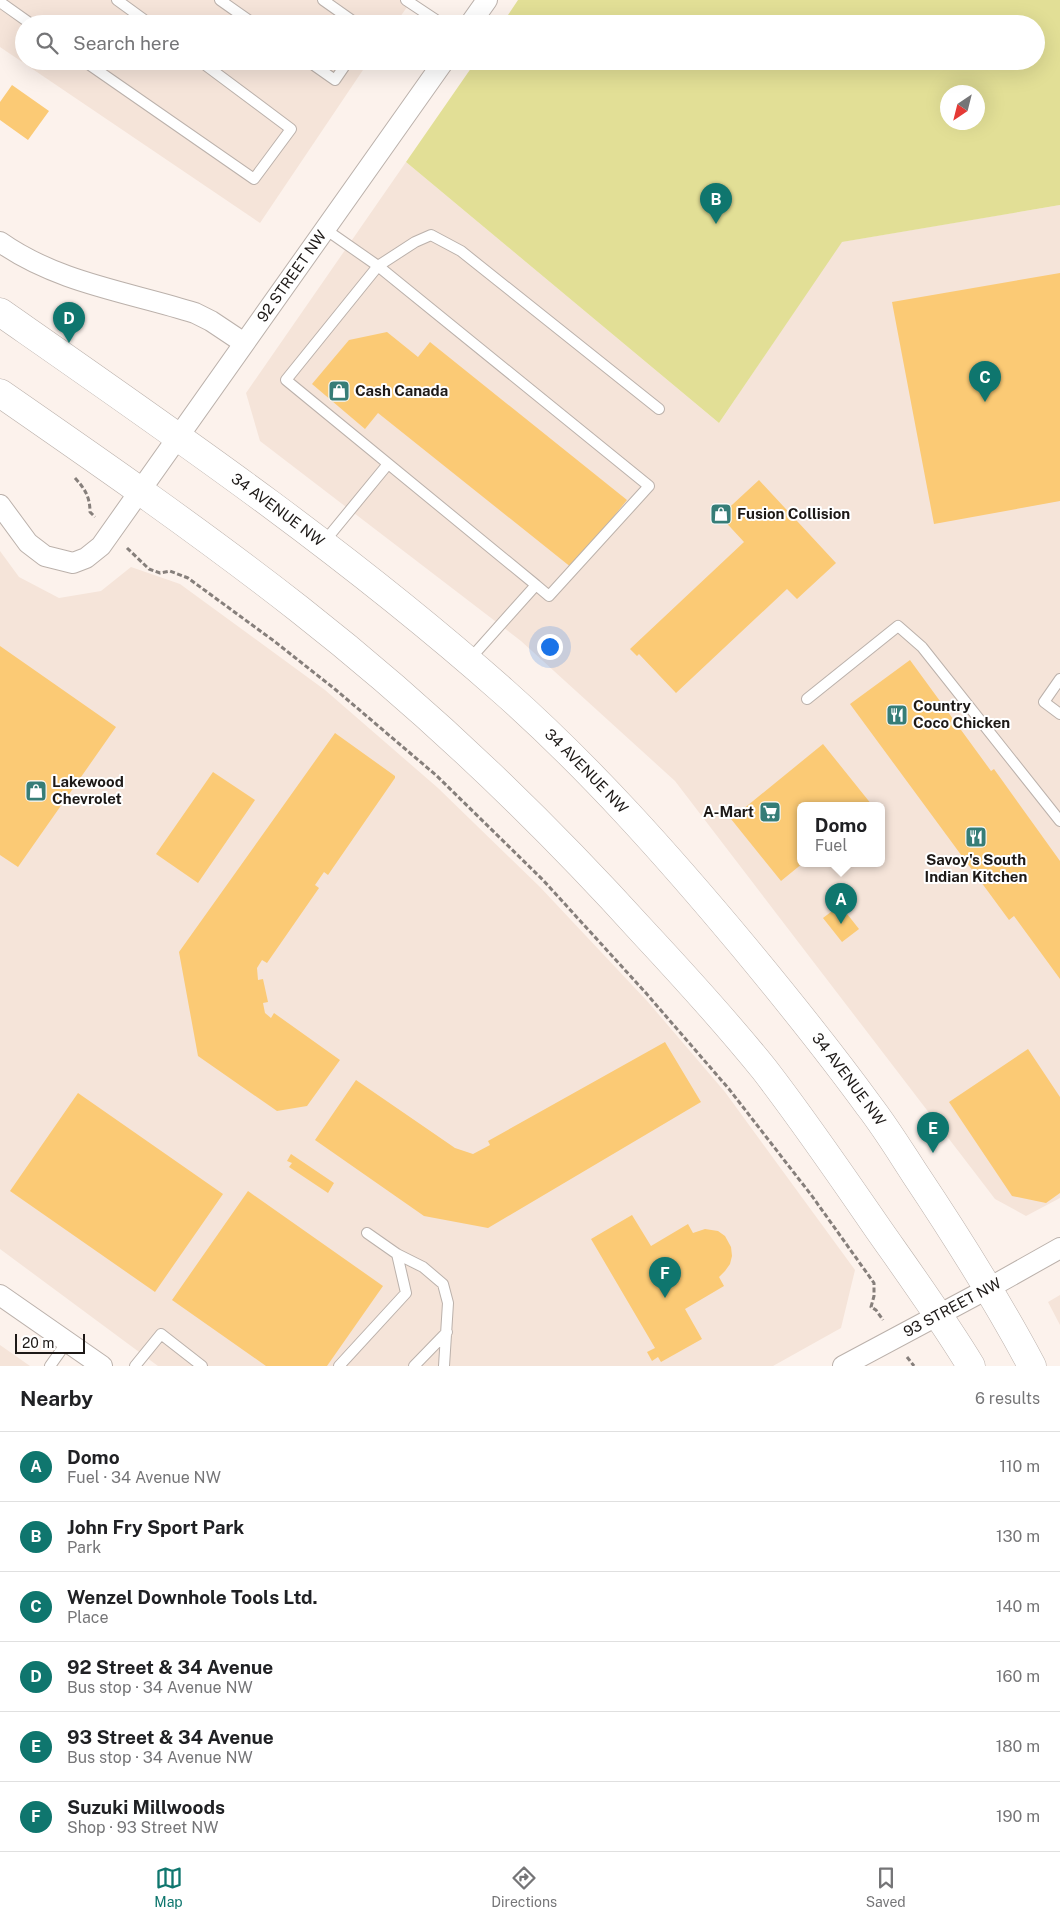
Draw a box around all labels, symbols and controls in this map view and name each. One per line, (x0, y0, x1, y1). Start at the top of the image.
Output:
search box (15, 15, 1045, 70)
icon: search (33, 29, 61, 57)
text: Search here (73, 32, 180, 54)
north arrow (940, 85, 985, 130)
pin: B (700, 183, 732, 224)
street label: 92 STREET NW (253, 227, 329, 325)
pin: D (53, 302, 85, 343)
pin: C (969, 361, 1001, 402)
shop icon: Cash Canada (327, 379, 351, 403)
place label: Cash Canada (355, 382, 448, 399)
street label: 34 AVENUE NW (228, 469, 328, 550)
shop icon: Fusion Collision (709, 502, 733, 526)
place label: Fusion Collision (737, 505, 850, 522)
your location (537, 634, 563, 660)
place label: Country Coco Chicken (913, 697, 1010, 731)
restaurant icon: Country Coco Chicken (885, 703, 909, 727)
street label: 34 AVENUE NW (542, 725, 632, 817)
place label: Lakewood Chevrolet (52, 773, 124, 807)
shop icon: Lakewood Chevrolet (24, 779, 48, 803)
supermarket icon: A-Mart (758, 800, 782, 824)
popup (797, 802, 885, 867)
place label: A-Mart (703, 803, 754, 820)
text: Domo (815, 814, 867, 836)
restaurant icon: Savoy's South Indian Kitchen (964, 825, 988, 849)
text: Fuel (815, 836, 847, 855)
place label: Savoy's South Indian Kitchen (925, 851, 1028, 885)
pin: A (825, 883, 857, 924)
street label: 34 AVENUE NW (809, 1029, 890, 1129)
pin: E (917, 1112, 949, 1153)
pin: F (649, 1257, 681, 1298)
street label: 93 STREET NW (900, 1274, 1004, 1340)
scale bar (15, 1331, 85, 1354)
text: 20 m (22, 1335, 54, 1351)
text: Nearby (20, 1386, 93, 1411)
text: 6 results (975, 1389, 1040, 1408)
text: Domo (67, 1446, 120, 1468)
text: A (30, 1457, 42, 1476)
text: 110 m (999, 1457, 1040, 1476)
text: Fuel · 34 Avenue NW (67, 1468, 221, 1487)
text: John Fry Sport Park (67, 1516, 244, 1538)
text: B (31, 1527, 41, 1546)
text: 130 m (996, 1527, 1040, 1546)
text: Park (67, 1538, 101, 1557)
text: Wenzel Downhole Tools Ltd. (67, 1586, 318, 1608)
text: C (30, 1597, 42, 1616)
text: 140 m (996, 1597, 1040, 1616)
text: Place (67, 1608, 109, 1627)
text: 92 Street & 34 Avenue (67, 1656, 273, 1678)
text: D (30, 1667, 42, 1686)
text: 160 m (996, 1667, 1040, 1686)
text: Bus stop · 34 Avenue NW (67, 1678, 253, 1697)
text: 93 Street & 34 Avenue (67, 1726, 274, 1748)
text: E (31, 1737, 41, 1756)
text: 180 m (996, 1737, 1040, 1756)
text: Bus stop · 34 Avenue NW (67, 1748, 253, 1767)
text: Suzuki Millwoods (67, 1796, 225, 1818)
text: F (31, 1807, 41, 1826)
text: 190 m (996, 1807, 1040, 1826)
text: Shop · 93 Street NW (67, 1818, 219, 1837)
tab: Map (154, 1864, 183, 1910)
tab: Directions (491, 1864, 557, 1910)
tab: Saved (866, 1864, 906, 1910)

